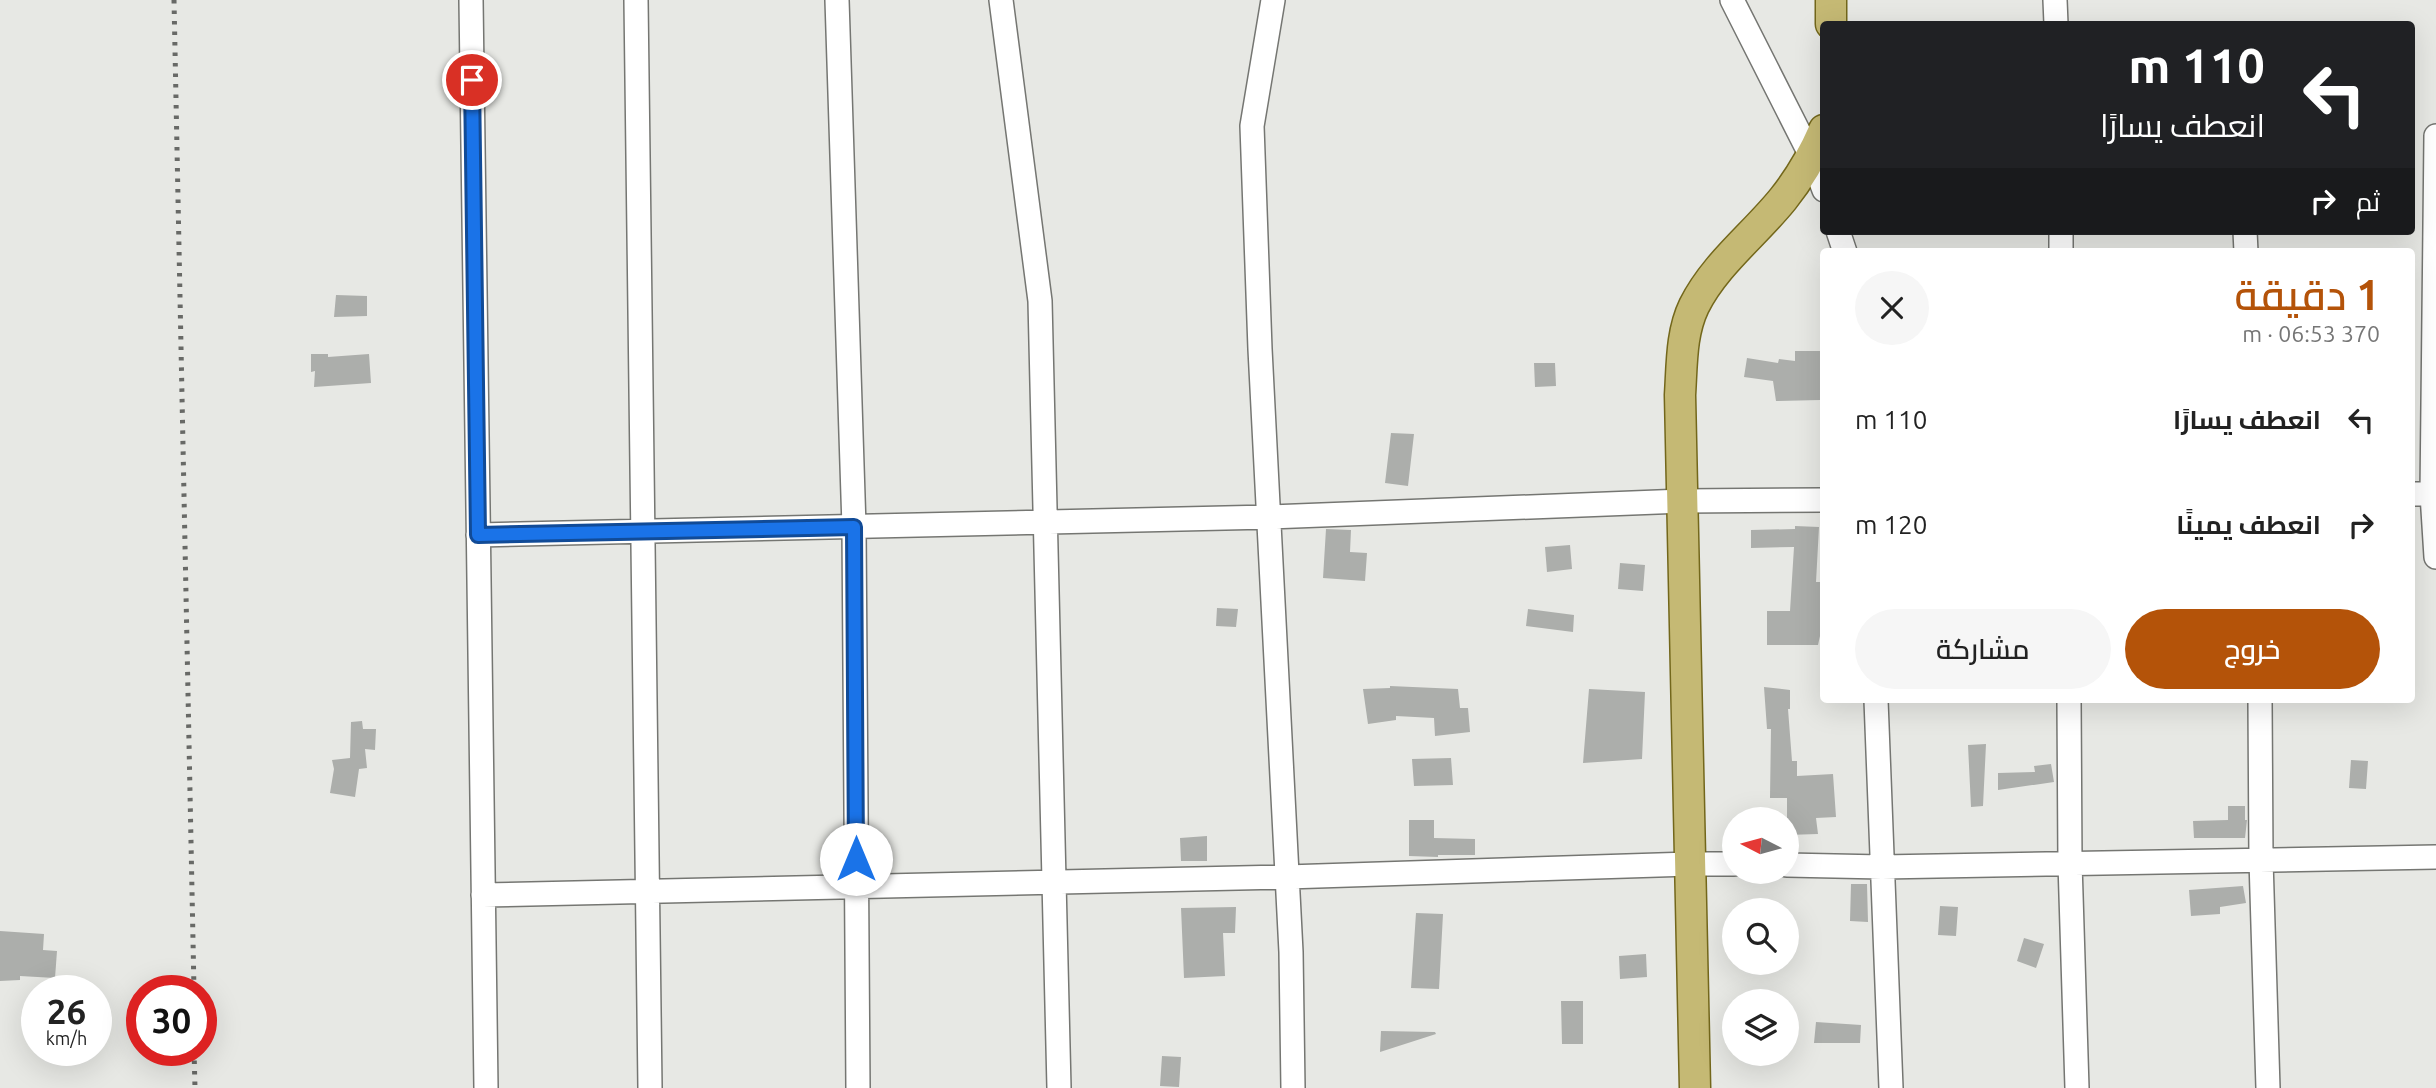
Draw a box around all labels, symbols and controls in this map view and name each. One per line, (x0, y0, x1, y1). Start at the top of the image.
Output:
text: 110 m (2128, 37, 2265, 92)
icon: left (2289, 49, 2380, 140)
pin (442, 50, 502, 110)
icon: arrive (453, 61, 491, 99)
text: انعطف يسارًا (2100, 107, 2265, 143)
icon: right (2304, 182, 2342, 220)
text: ثم (2356, 187, 2380, 216)
button: close (1855, 271, 1929, 345)
text: 1 دقيقة (2234, 271, 2380, 318)
text: 370 m · 06:53 (2242, 321, 2380, 346)
icon: left (2342, 401, 2380, 439)
text: 110 m (1855, 405, 1927, 434)
text: انعطف يسارًا (2173, 405, 2321, 434)
icon: right (2342, 506, 2380, 544)
text: 120 m (1855, 510, 1927, 539)
text: انعطف يمينًا (2176, 510, 2321, 539)
button: مشاركة (1855, 609, 2111, 689)
button: خروج (2125, 609, 2380, 689)
north arrow (1722, 807, 1799, 884)
map controls (1722, 807, 1799, 1066)
position arrow (819, 822, 893, 896)
button: search (1722, 898, 1799, 975)
speed limit sign: 30 (126, 975, 217, 1066)
button: layers (1722, 989, 1799, 1066)
text: 26 (47, 991, 86, 1031)
text: km/h (46, 1028, 87, 1048)

